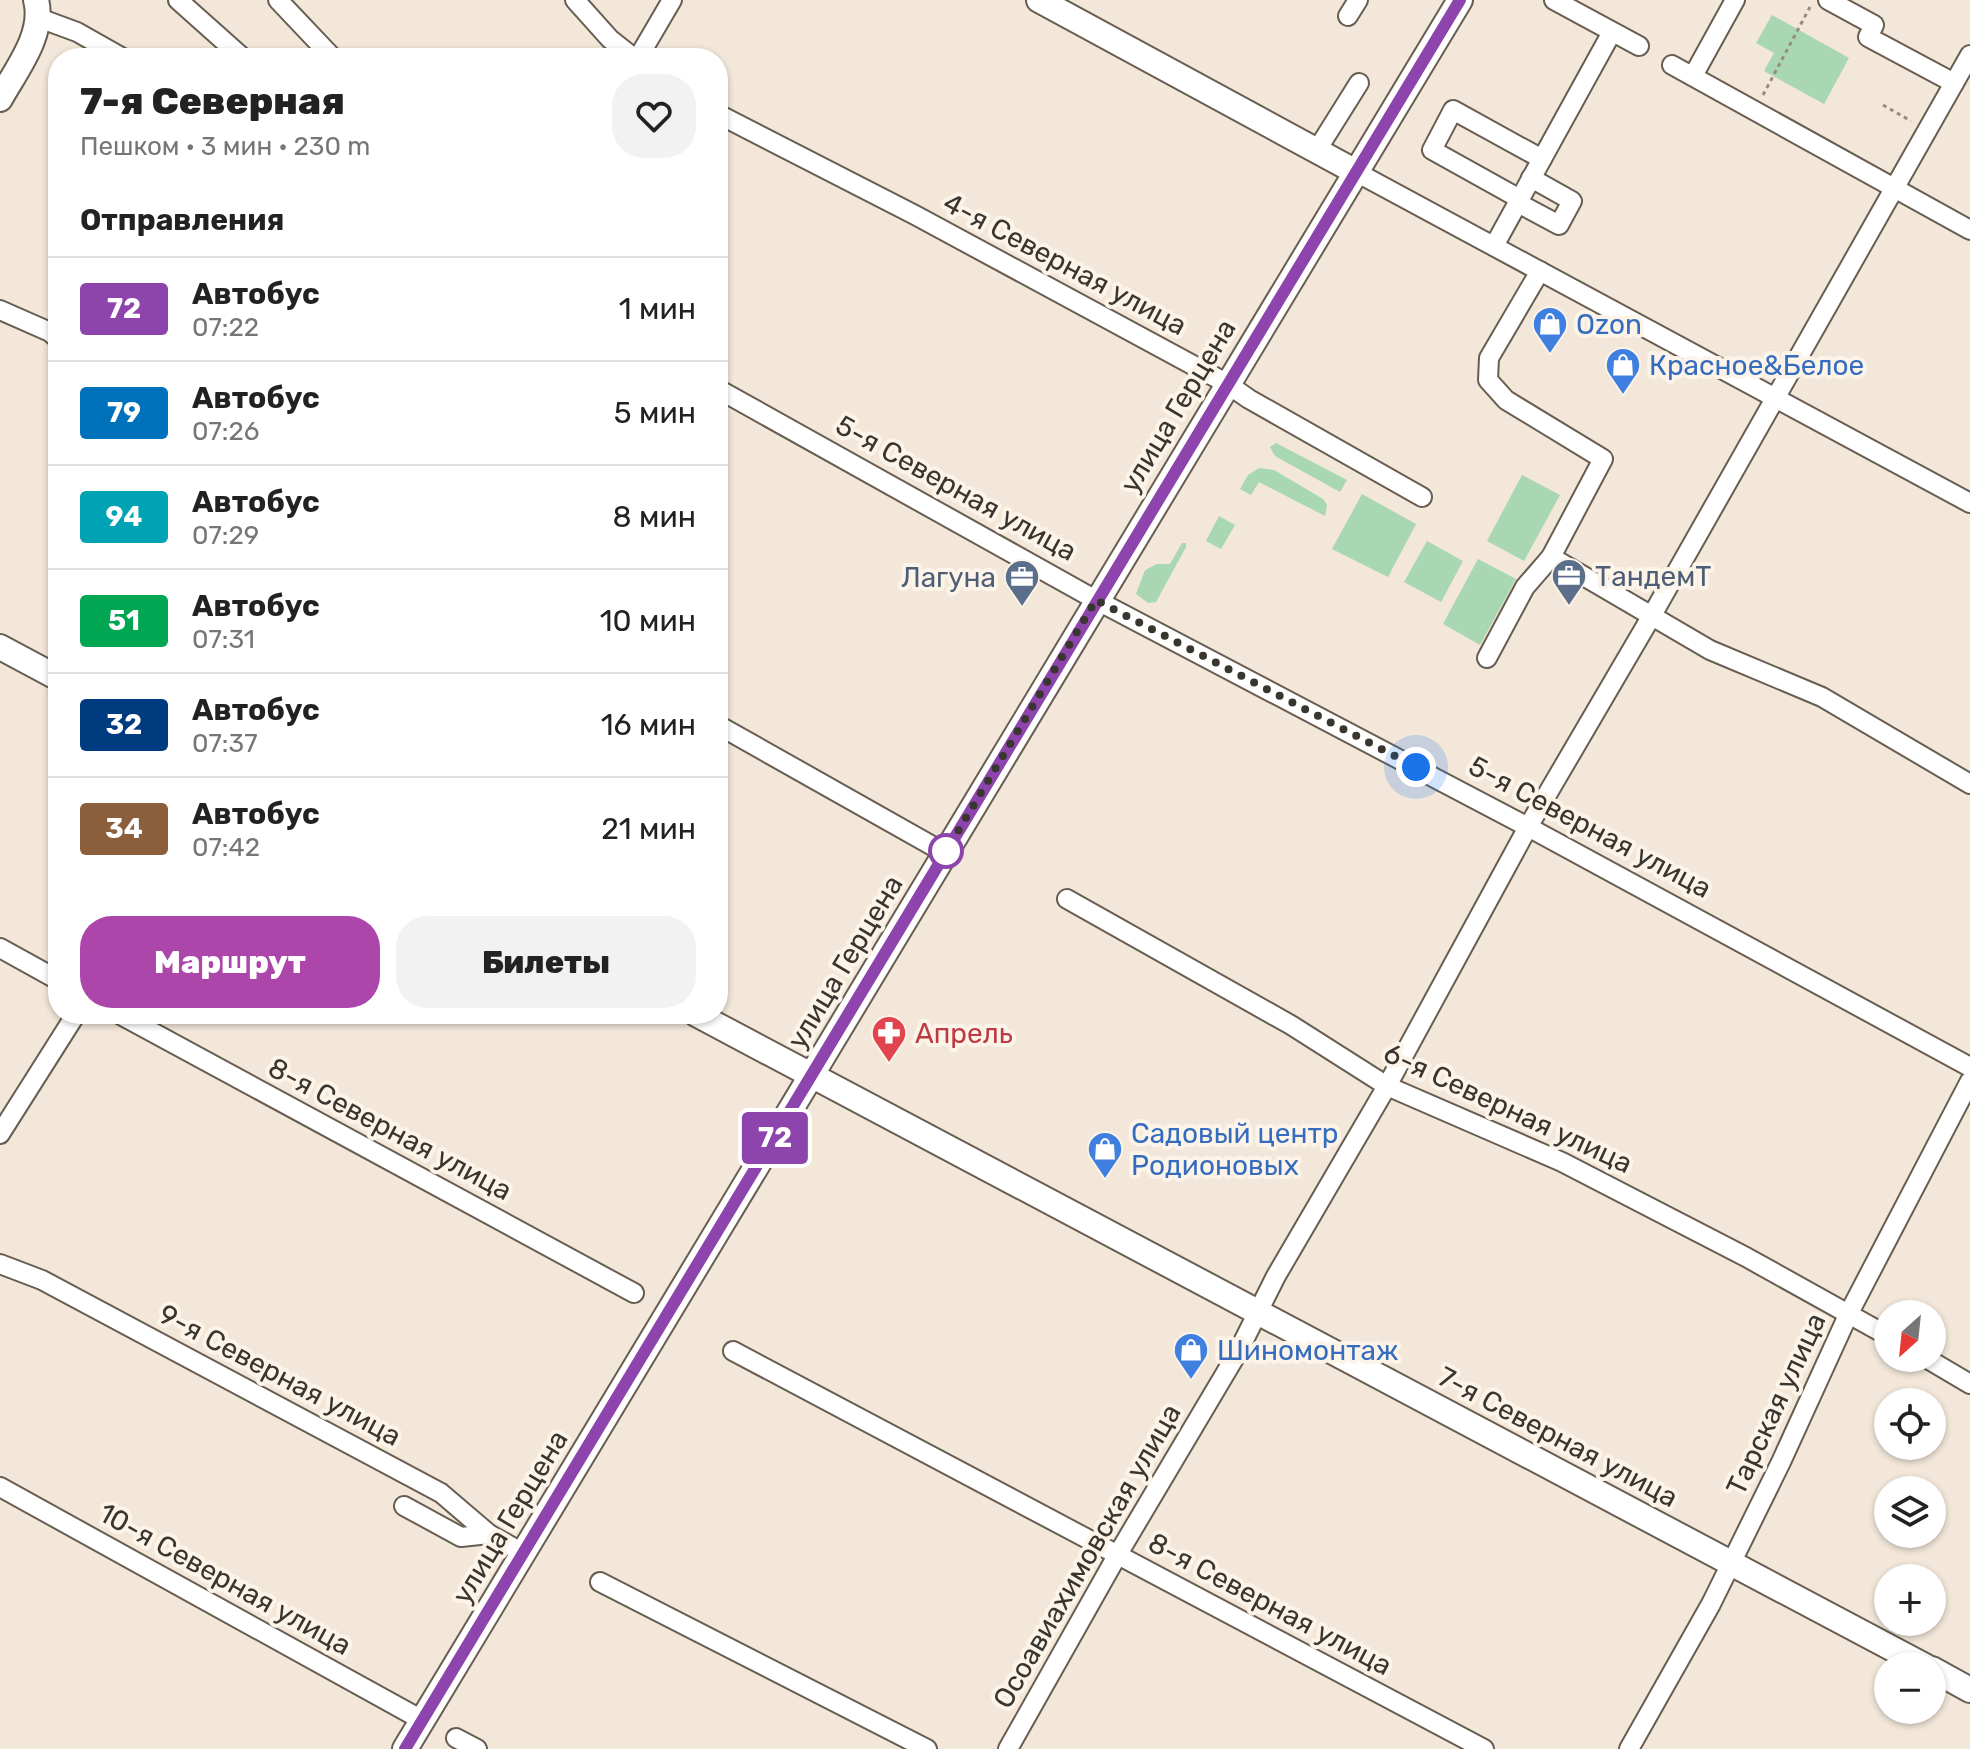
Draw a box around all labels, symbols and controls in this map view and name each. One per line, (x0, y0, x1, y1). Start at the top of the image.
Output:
button: heart (612, 74, 696, 158)
text: 7-я Северная (80, 78, 345, 124)
text: Пешком · 3 мин · 230 m (80, 131, 370, 162)
street label: 4-я Северная улица (938, 186, 1192, 342)
text: Отправления (80, 202, 284, 238)
text: Автобус (192, 276, 320, 312)
text: 1 мин (619, 291, 696, 327)
text: 72 (107, 292, 141, 325)
shop icon: Ozon (1531, 305, 1569, 355)
place label: Ozon (1576, 308, 1642, 341)
text: 07:22 (192, 312, 259, 343)
street label: улица Герцена (1113, 313, 1243, 499)
shop icon: Красное&Белое (1604, 346, 1642, 396)
place label: Красное&Белое (1649, 349, 1864, 382)
text: Автобус (192, 380, 320, 416)
text: 5 мин (614, 395, 696, 431)
text: 79 (107, 396, 141, 429)
street label: 5-я Северная улица (830, 408, 1082, 568)
text: 07:26 (192, 416, 259, 447)
text: Автобус (192, 484, 320, 520)
text: 8 мин (613, 499, 696, 535)
text: 94 (106, 500, 142, 533)
text: 07:29 (192, 520, 259, 551)
office icon: ТандемТ (1550, 557, 1588, 607)
office icon: Лагуна (1003, 558, 1041, 608)
place label: ТандемТ (1595, 560, 1712, 593)
place label: Лагуна (901, 561, 996, 594)
text: Автобус (192, 588, 320, 624)
text: 10 мин (600, 603, 696, 639)
text: 51 (108, 604, 140, 637)
text: 07:31 (192, 624, 255, 655)
text: Автобус (192, 692, 320, 728)
text: 16 мин (601, 707, 696, 743)
text: 32 (106, 708, 142, 741)
text: 07:37 (192, 728, 257, 759)
your location (1396, 747, 1436, 787)
street label: 5-я Северная улица (1463, 749, 1717, 905)
text: Автобус (192, 796, 320, 832)
text: 21 мин (601, 811, 696, 847)
text: 34 (105, 812, 143, 845)
text: 07:42 (192, 832, 260, 863)
unlabelled marker (929, 834, 963, 868)
street label: улица Герцена (780, 869, 910, 1055)
button: Маршрут (80, 916, 380, 1008)
button: Билеты (396, 916, 696, 1008)
pharmacy icon: Апрель (870, 1014, 908, 1064)
place label: Апрель (915, 1017, 1013, 1050)
street label: 6-я Северная улица (1379, 1036, 1637, 1180)
street label: 8-я Северная улица (263, 1051, 517, 1207)
line badge: 72 (739, 1112, 811, 1164)
place label: Садовый центр Родионовых (1131, 1117, 1338, 1182)
text: 72 (758, 1121, 792, 1154)
shop icon: Садовый центр Родионовых (1086, 1130, 1124, 1180)
street label: 9-я Северная улица (153, 1297, 407, 1453)
north arrow (1874, 1300, 1946, 1372)
map controls (1874, 1300, 1946, 1724)
street label: Тарская улица (1719, 1308, 1833, 1500)
shop icon: Шиномонтаж (1172, 1331, 1210, 1381)
place label: Шиномонтаж (1217, 1334, 1398, 1367)
street label: 7-я Северная улица (1433, 1360, 1683, 1514)
button: locate (1874, 1388, 1946, 1460)
street label: Осоавиахимовская улица (986, 1398, 1188, 1714)
street label: улица Герцена (445, 1424, 575, 1610)
button: layers (1874, 1476, 1946, 1548)
street label: 10-я Северная улица (93, 1496, 357, 1662)
street label: 8-я Северная улица (1143, 1526, 1397, 1682)
button: + (1874, 1564, 1946, 1636)
button: − (1874, 1652, 1946, 1724)

